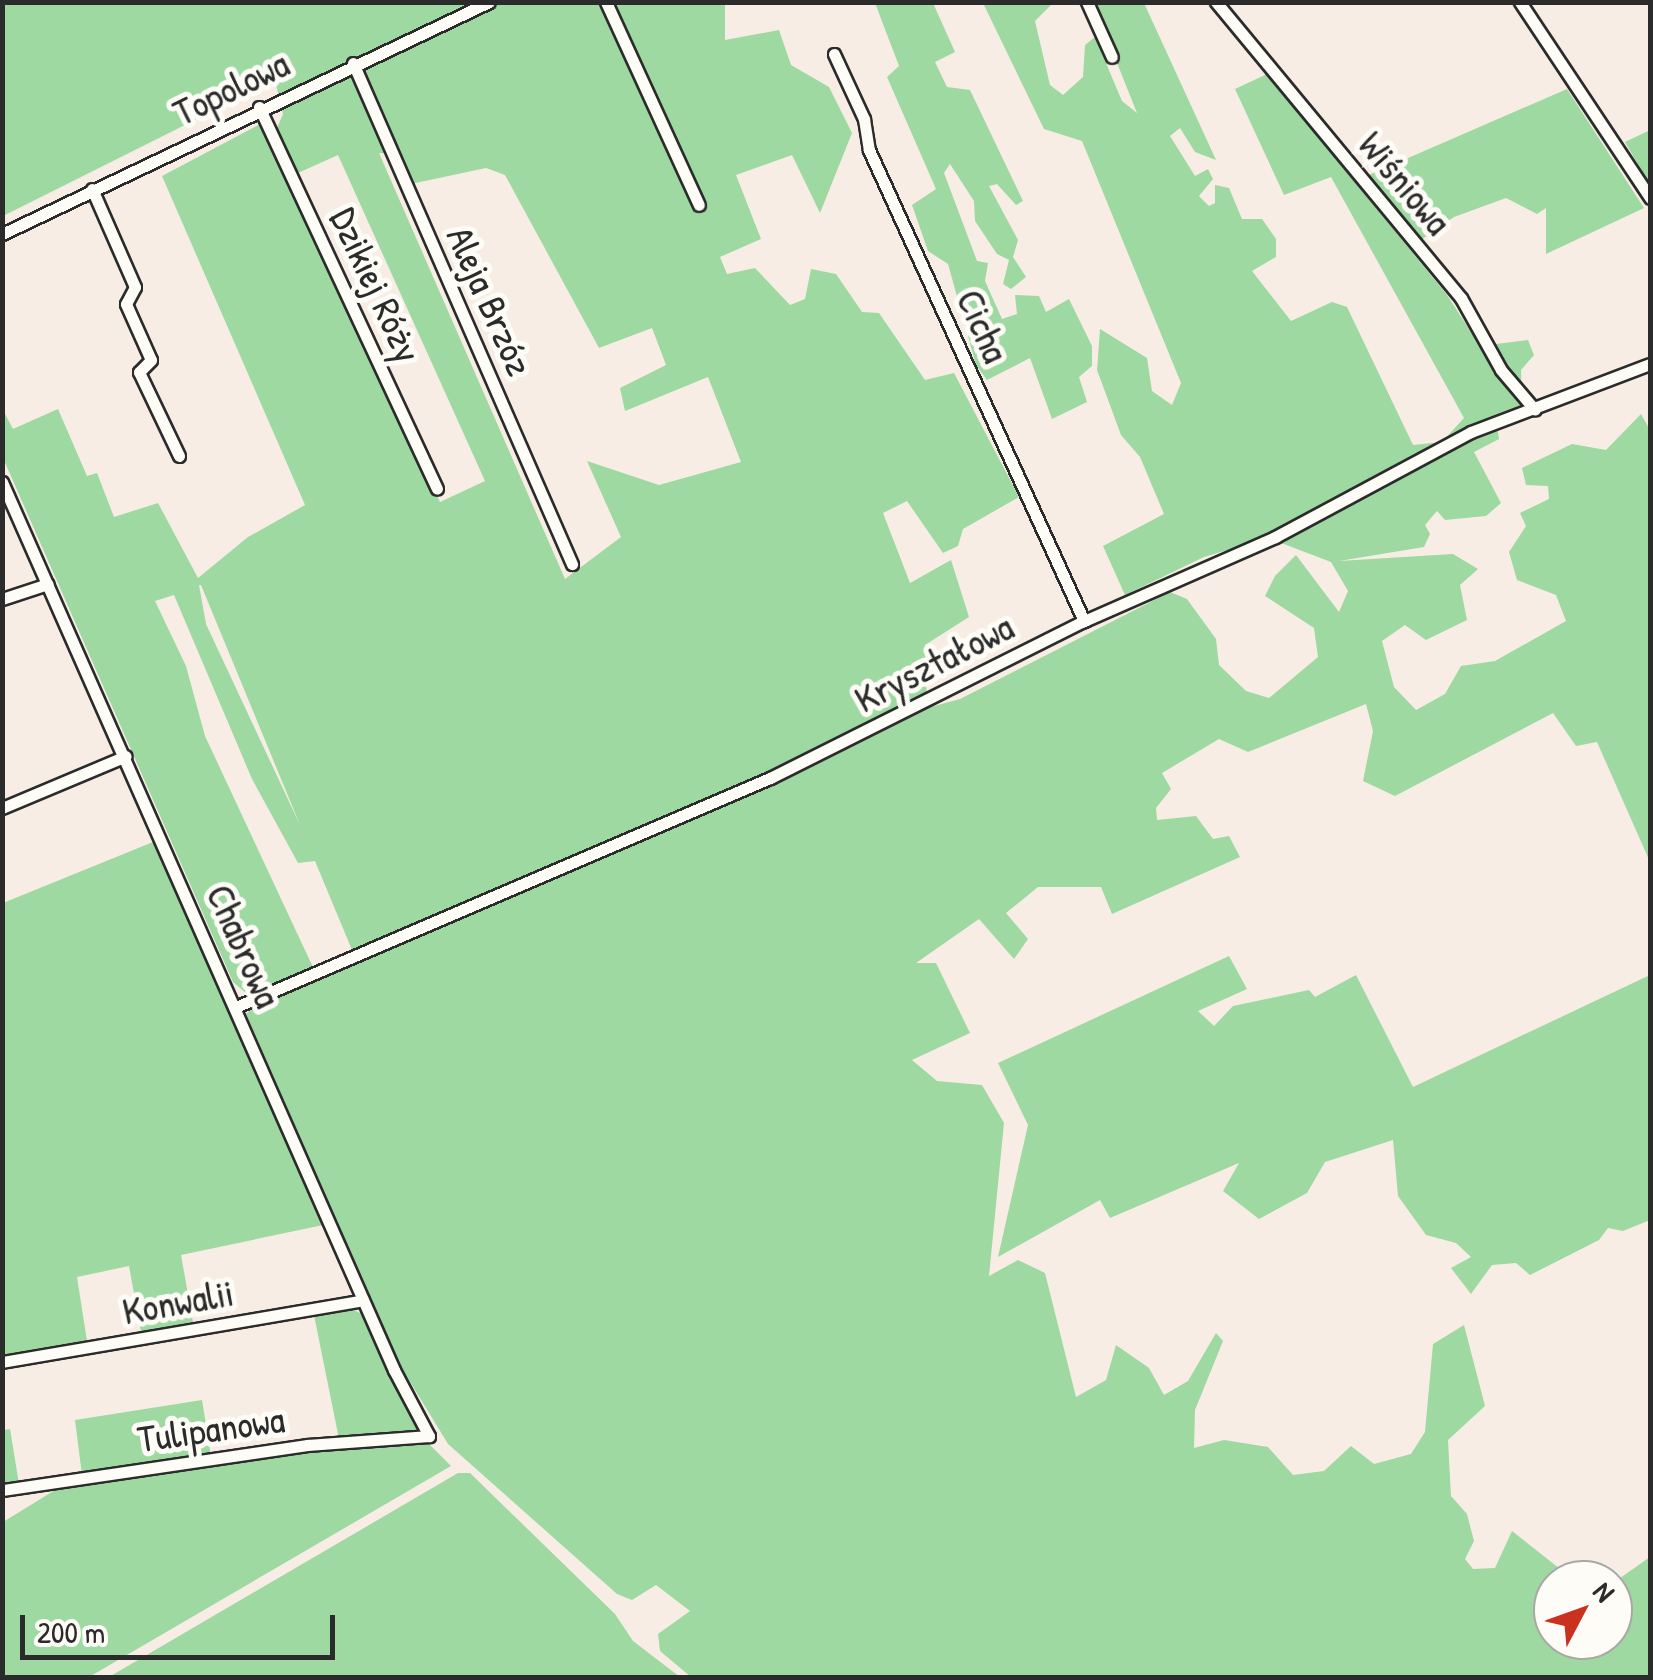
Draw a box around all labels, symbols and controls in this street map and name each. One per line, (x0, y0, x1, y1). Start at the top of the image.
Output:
street label: Topolowa (166, 41, 296, 135)
street label: Wiśniowa (1349, 122, 1461, 244)
street label: Dzikiej Róży (321, 201, 431, 369)
street label: Aleja Brzóz (437, 220, 543, 382)
street label: Cicha (947, 282, 1019, 370)
street label: Kryształowa (847, 604, 1021, 722)
street label: Chabrowa (197, 877, 291, 1015)
street label: Konwalii (119, 1270, 237, 1334)
street label: Tulipanowa (135, 1396, 287, 1462)
north arrow (1533, 1560, 1633, 1660)
text: N (1585, 1574, 1623, 1610)
scale bar (25, 1595, 340, 1657)
text: 200 m (37, 1612, 105, 1652)

